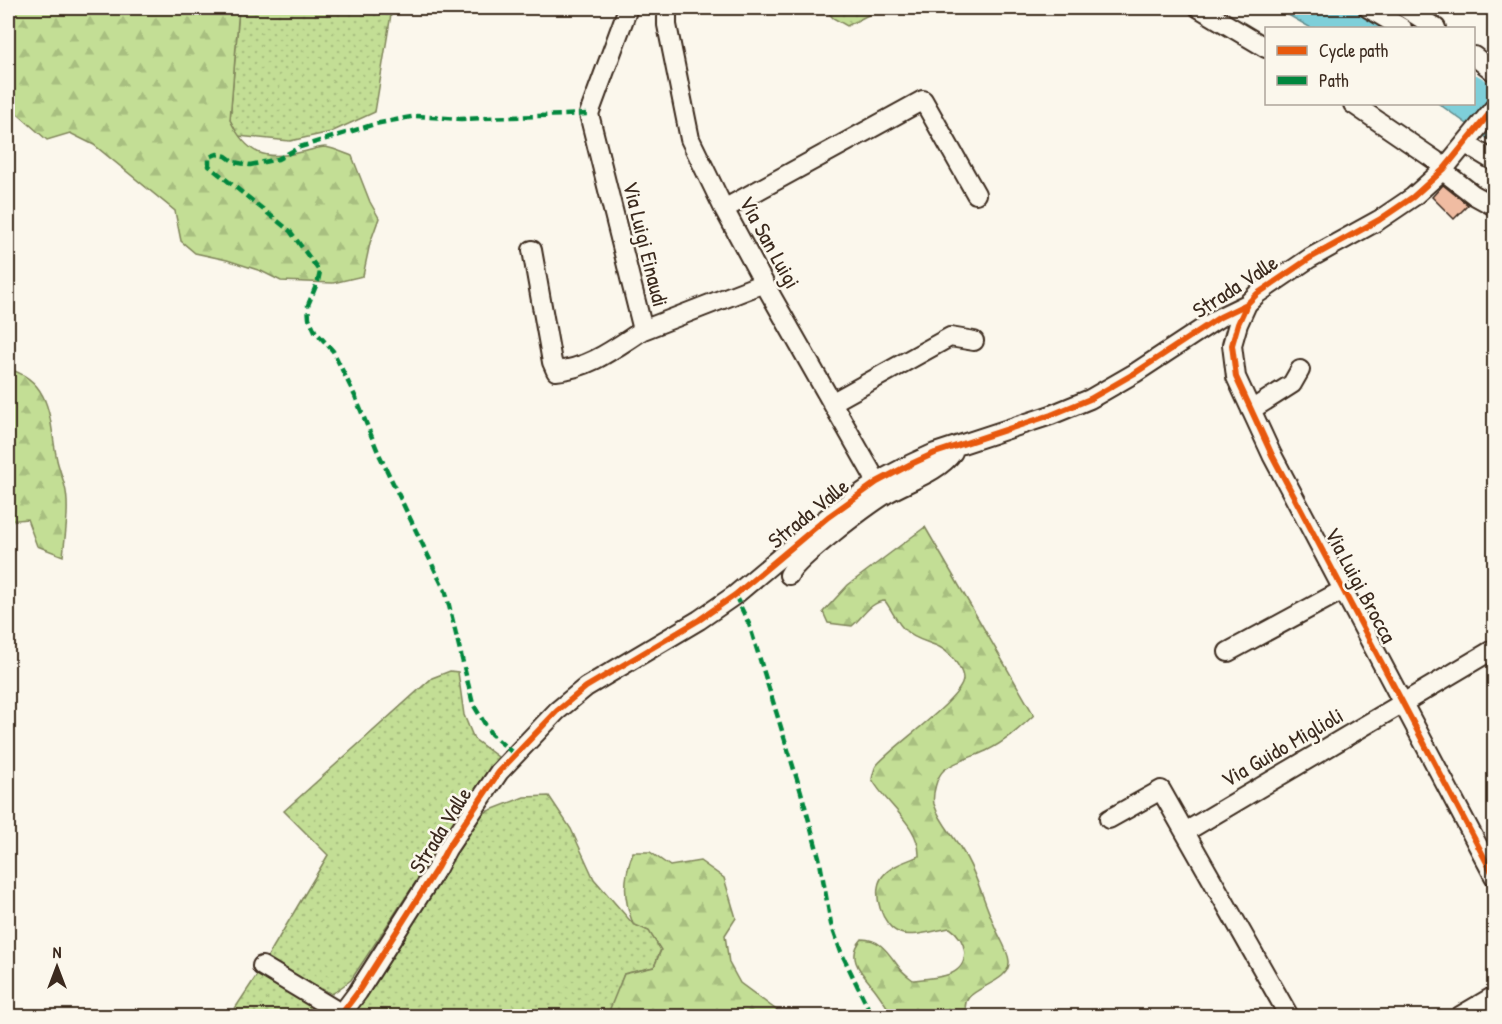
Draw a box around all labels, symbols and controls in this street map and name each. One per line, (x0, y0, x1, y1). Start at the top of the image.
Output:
legend (1265, 27, 1475, 105)
text: Cycle path (1319, 38, 1389, 63)
text: Path (1319, 68, 1349, 93)
street label: Via Luigi Einaudi (616, 178, 676, 310)
street label: Via San Luigi (732, 190, 808, 294)
street label: Strada Valle (1186, 247, 1284, 325)
street label: Strada Valle (761, 471, 855, 555)
street label: Via Luigi Brocca (1318, 522, 1404, 648)
street label: Via Guido Miglioli (1216, 700, 1348, 794)
street label: Strada Valle (402, 781, 478, 879)
north arrow (27, 937, 87, 997)
text: N (53, 941, 62, 963)

